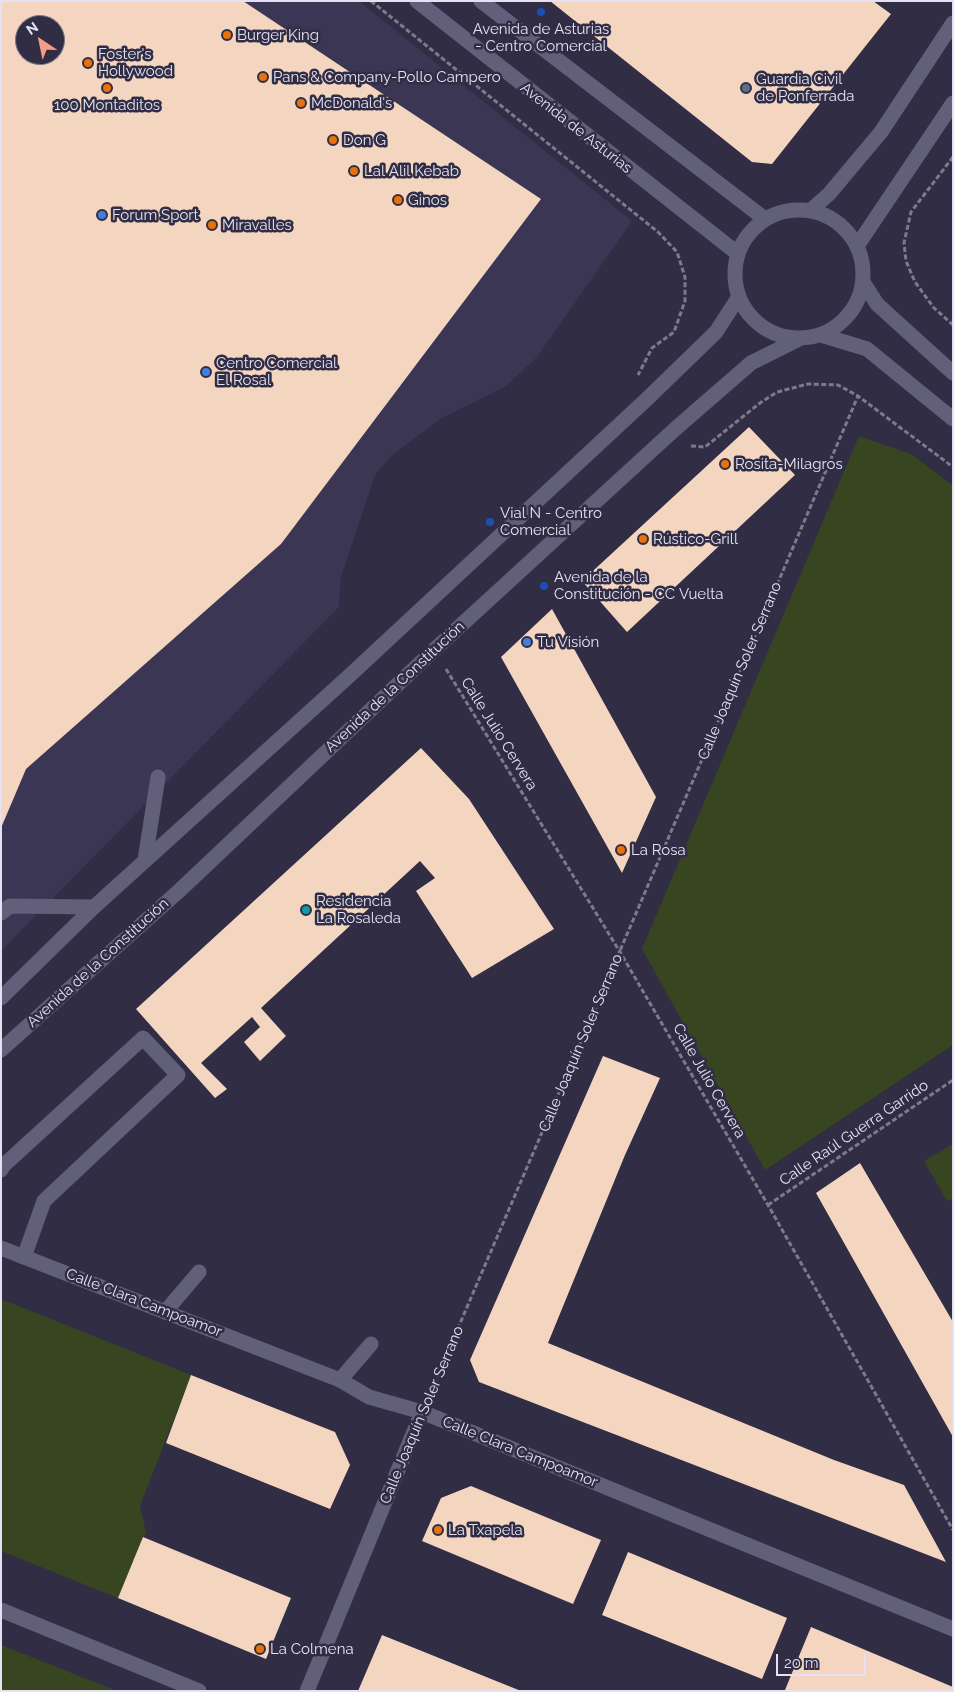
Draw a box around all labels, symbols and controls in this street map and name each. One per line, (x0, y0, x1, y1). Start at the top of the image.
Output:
marker: Avenida de Asturias - Centro Comercial (535, 6, 547, 18)
north arrow (15, 15, 65, 65)
text: N (23, 19, 41, 38)
place label: Avenida de Asturias - Centro Comercial (473, 20, 609, 55)
place label: Burger King (237, 26, 319, 44)
marker: Burger King (221, 29, 233, 41)
place label: Foster's Hollywood (98, 45, 173, 80)
marker: Foster's Hollywood (82, 57, 94, 69)
place label: Pans & Company-Pollo Campero (273, 68, 501, 86)
place label: Guardia Civil de Ponferrada (756, 70, 854, 105)
marker: Pans & Company-Pollo Campero (257, 71, 269, 83)
street label: Avenida de Asturias (517, 79, 635, 177)
marker: 100 Montaditos (101, 82, 113, 94)
marker: Guardia Civil de Ponferrada (740, 82, 752, 94)
place label: McDonald's (311, 94, 392, 112)
place label: 100 Montaditos (54, 96, 160, 114)
marker: McDonald's (295, 97, 307, 109)
place label: Don G (343, 131, 386, 149)
marker: Don G (327, 134, 339, 146)
place label: Lal Alil Kebab (364, 162, 459, 180)
marker: Lal Alil Kebab (348, 165, 360, 177)
place label: Ginos (408, 191, 447, 209)
marker: Ginos (392, 194, 404, 206)
place label: Forum Sport (112, 206, 199, 224)
marker: Forum Sport (96, 209, 108, 221)
place label: Miravalles (222, 216, 292, 234)
marker: Miravalles (206, 219, 218, 231)
place label: Centro Comercial El Rosal (216, 354, 337, 389)
marker: Centro Comercial El Rosal (200, 366, 212, 378)
place label: Rosita-Milagros (735, 455, 843, 473)
marker: Rosita-Milagros (719, 458, 731, 470)
place label: Vial N - Centro Comercial (500, 504, 602, 539)
marker: Vial N - Centro Comercial (484, 516, 496, 528)
place label: Rústico-Grill (653, 530, 738, 548)
marker: Rústico-Grill (637, 533, 649, 545)
place label: Avenida de la Constitución - CC Vuelta (554, 568, 723, 603)
street label: Calle Joaquín Soler Serrano (694, 579, 786, 763)
marker: Avenida de la Constitución - CC Vuelta (538, 580, 550, 592)
street label: Avenida de la Constitución (322, 618, 468, 756)
place label: Tu Visión (537, 633, 599, 651)
marker: Tu Visión (521, 636, 533, 648)
street label: Calle Julio Cervera (457, 674, 541, 794)
place label: La Rosa (631, 841, 686, 859)
marker: La Rosa (615, 844, 627, 856)
place label: Residencia La Rosaleda (316, 892, 401, 927)
street label: Avenida de la Constitución (24, 895, 172, 1031)
marker: Residencia La Rosaleda (300, 904, 312, 916)
street label: Calle Joaquín Soler Serrano (535, 951, 627, 1135)
street label: Calle Julio Cervera (669, 1020, 749, 1142)
street label: Calle Raúl Guerra Garrido (776, 1076, 932, 1190)
street label: Calle Clara Campoamor (63, 1265, 225, 1341)
street label: Calle Joaquín Soler Serrano (376, 1323, 468, 1507)
street label: Calle Clara Campoamor (440, 1413, 600, 1491)
place label: La Txapela (448, 1521, 523, 1539)
marker: La Txapela (432, 1524, 444, 1536)
place label: La Colmena (270, 1640, 354, 1658)
marker: La Colmena (254, 1643, 266, 1655)
scale bar (779, 1644, 869, 1676)
text: 20 m (784, 1654, 819, 1672)

